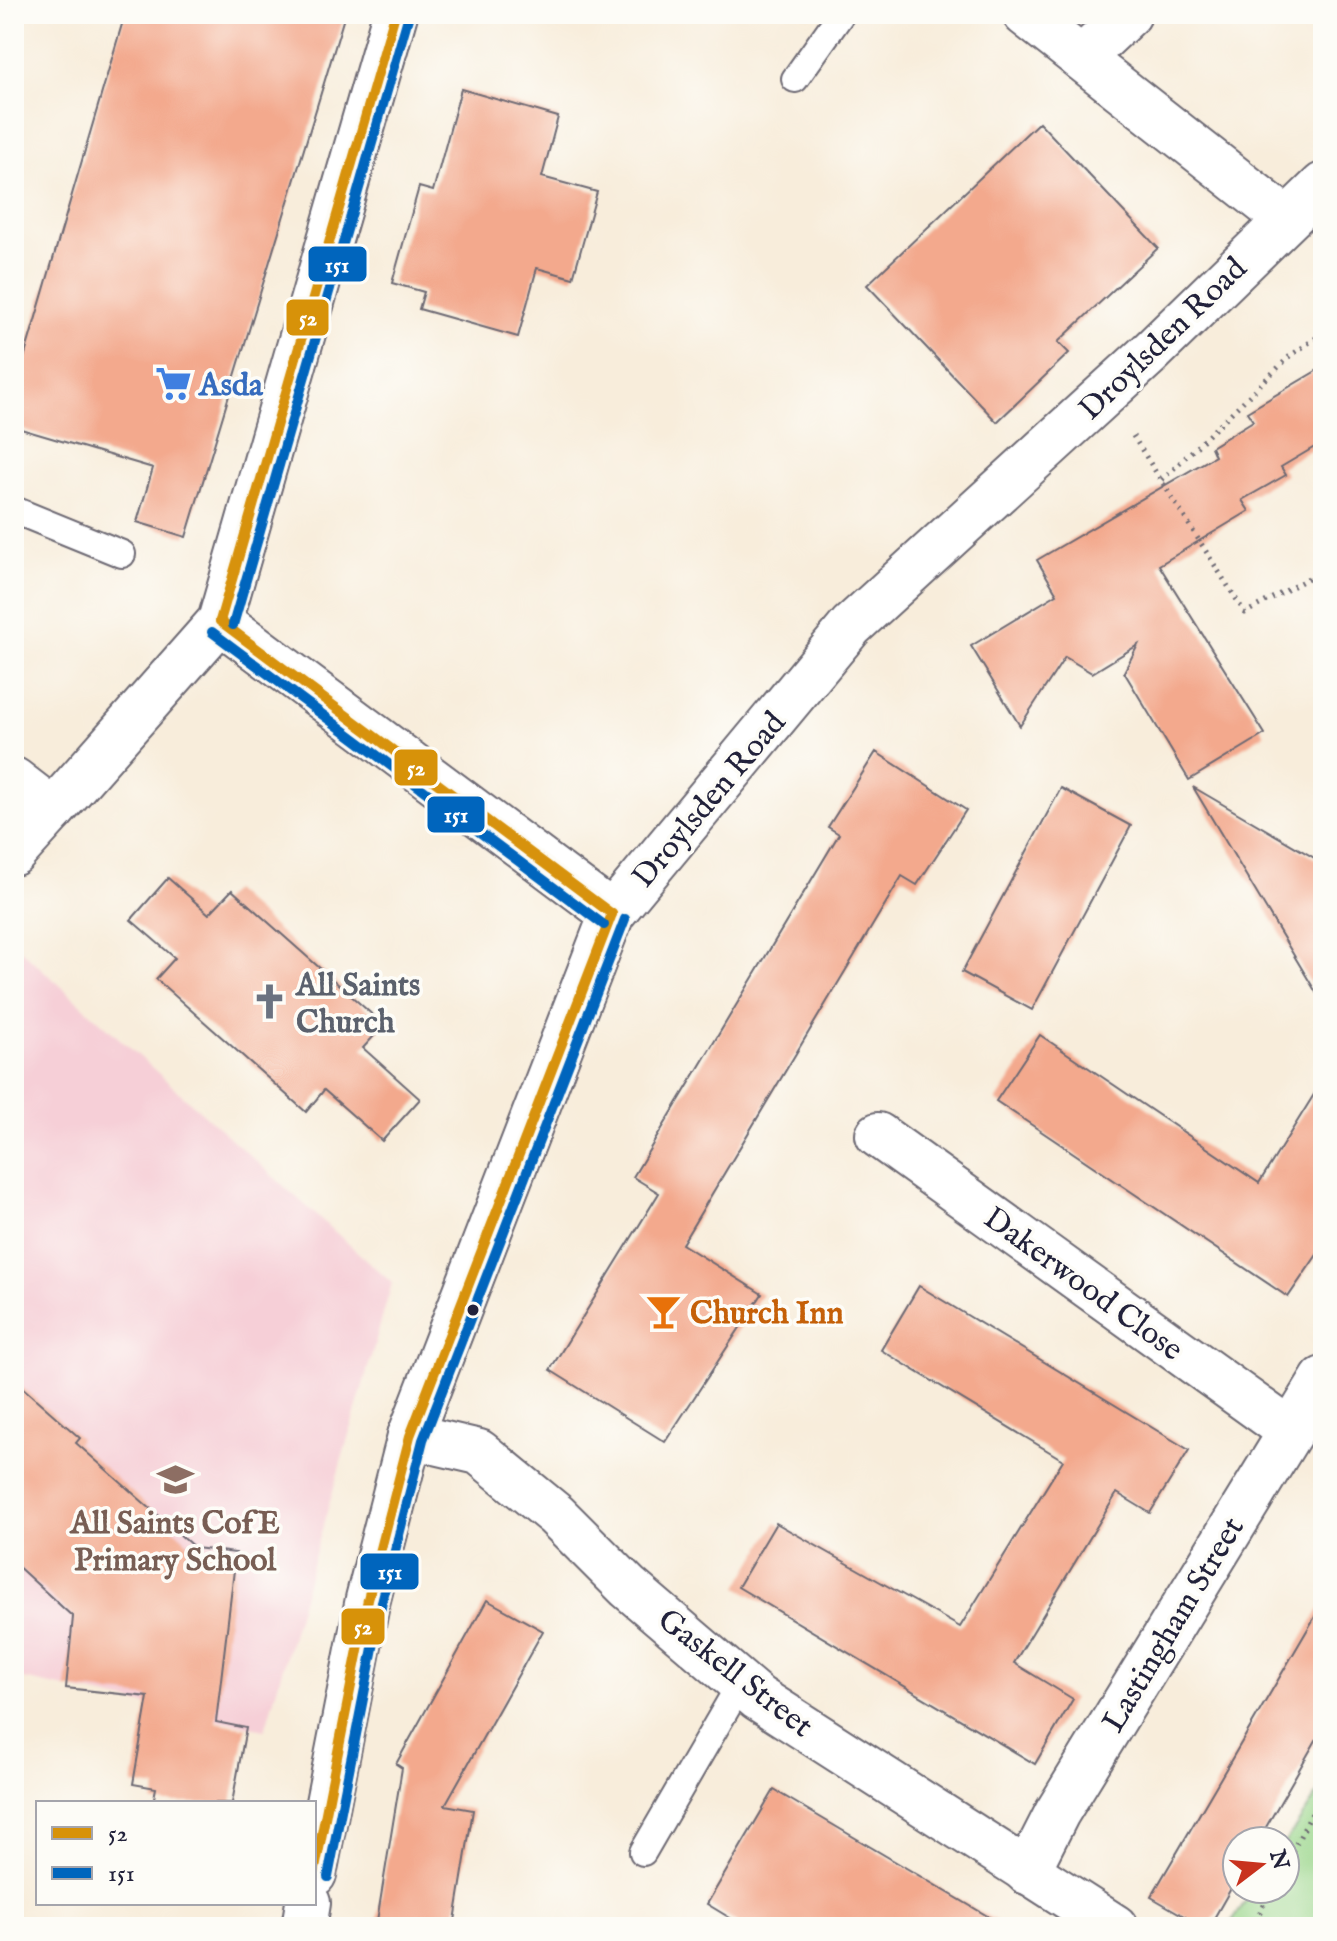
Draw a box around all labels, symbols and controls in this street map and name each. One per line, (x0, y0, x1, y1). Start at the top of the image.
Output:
line badge: 151 (307, 245, 368, 283)
street label: Droylsden Road (1071, 249, 1257, 430)
text: 151 (325, 252, 349, 280)
line badge: 52 (285, 298, 330, 337)
text: 52 (299, 305, 317, 333)
supermarket icon: Asda (154, 365, 192, 403)
place label: Asda (197, 366, 264, 407)
street label: Droylsden Road (624, 703, 796, 897)
line badge: 52 (393, 748, 439, 787)
text: 52 (407, 755, 425, 783)
line badge: 151 (426, 795, 486, 834)
text: 151 (444, 802, 468, 830)
place label: All Saints Church (294, 966, 420, 1044)
church icon: All Saints Church (251, 983, 289, 1021)
street label: Dakerwood Close (975, 1199, 1190, 1371)
bar icon: Church Inn (645, 1293, 683, 1331)
place label: Church Inn (690, 1294, 844, 1335)
unlabelled marker (465, 1302, 481, 1318)
school or university icon: All Saints CofE Primary School (156, 1461, 194, 1499)
place label: All Saints CofE Primary School (68, 1504, 280, 1582)
street label: Lastingham Street (1094, 1510, 1255, 1740)
line badge: 151 (359, 1552, 420, 1591)
text: 151 (378, 1559, 402, 1587)
street label: Gaskell Street (649, 1601, 820, 1747)
line badge: 52 (340, 1607, 386, 1646)
text: 52 (354, 1614, 372, 1642)
legend (36, 1801, 316, 1905)
text: 52 (108, 1819, 128, 1850)
north arrow (1221, 1825, 1301, 1905)
text: N (1262, 1846, 1294, 1873)
text: 151 (108, 1859, 135, 1890)

